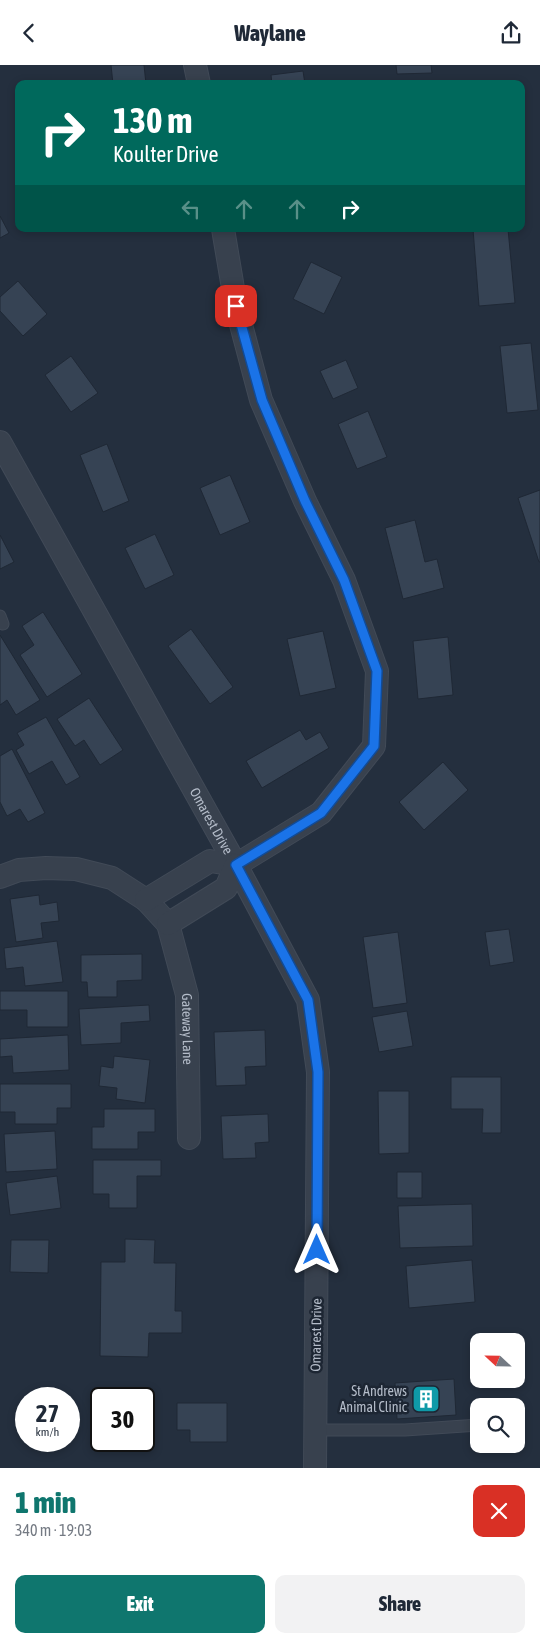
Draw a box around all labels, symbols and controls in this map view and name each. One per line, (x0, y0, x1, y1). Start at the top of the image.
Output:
icon: back (15, 19, 43, 47)
icon: share (497, 19, 525, 47)
text: Waylane (234, 20, 306, 46)
icon: right (30, 100, 95, 165)
text: 130 m (113, 100, 192, 140)
text: Koulter Drive (113, 141, 218, 167)
icon: left (177, 195, 205, 223)
icon: ahead (230, 195, 258, 223)
icon: ahead (283, 195, 311, 223)
icon: right (336, 195, 364, 223)
pin (215, 285, 257, 327)
icon: arrive (222, 292, 250, 320)
street label: Omarest Drive (187, 785, 236, 857)
street label: Gateway Lane (179, 993, 196, 1065)
position arrow (290, 1223, 342, 1275)
street label: Omarest Drive (307, 1298, 325, 1372)
north arrow (470, 1333, 525, 1387)
map controls (470, 1333, 525, 1453)
place label: St Andrews Animal Clinic (339, 1383, 408, 1415)
building icon: St Andrews Animal Clinic (411, 1384, 441, 1414)
speed limit sign: 30 (90, 1387, 155, 1452)
button: search (470, 1398, 525, 1453)
text: 27 (36, 1399, 59, 1427)
text: km/h (36, 1425, 59, 1439)
text: 1 min (15, 1485, 76, 1519)
button: close (473, 1485, 525, 1537)
text: 340 m · 19:03 (15, 1521, 92, 1539)
button: Exit (15, 1575, 265, 1633)
button: Share (275, 1575, 525, 1633)

